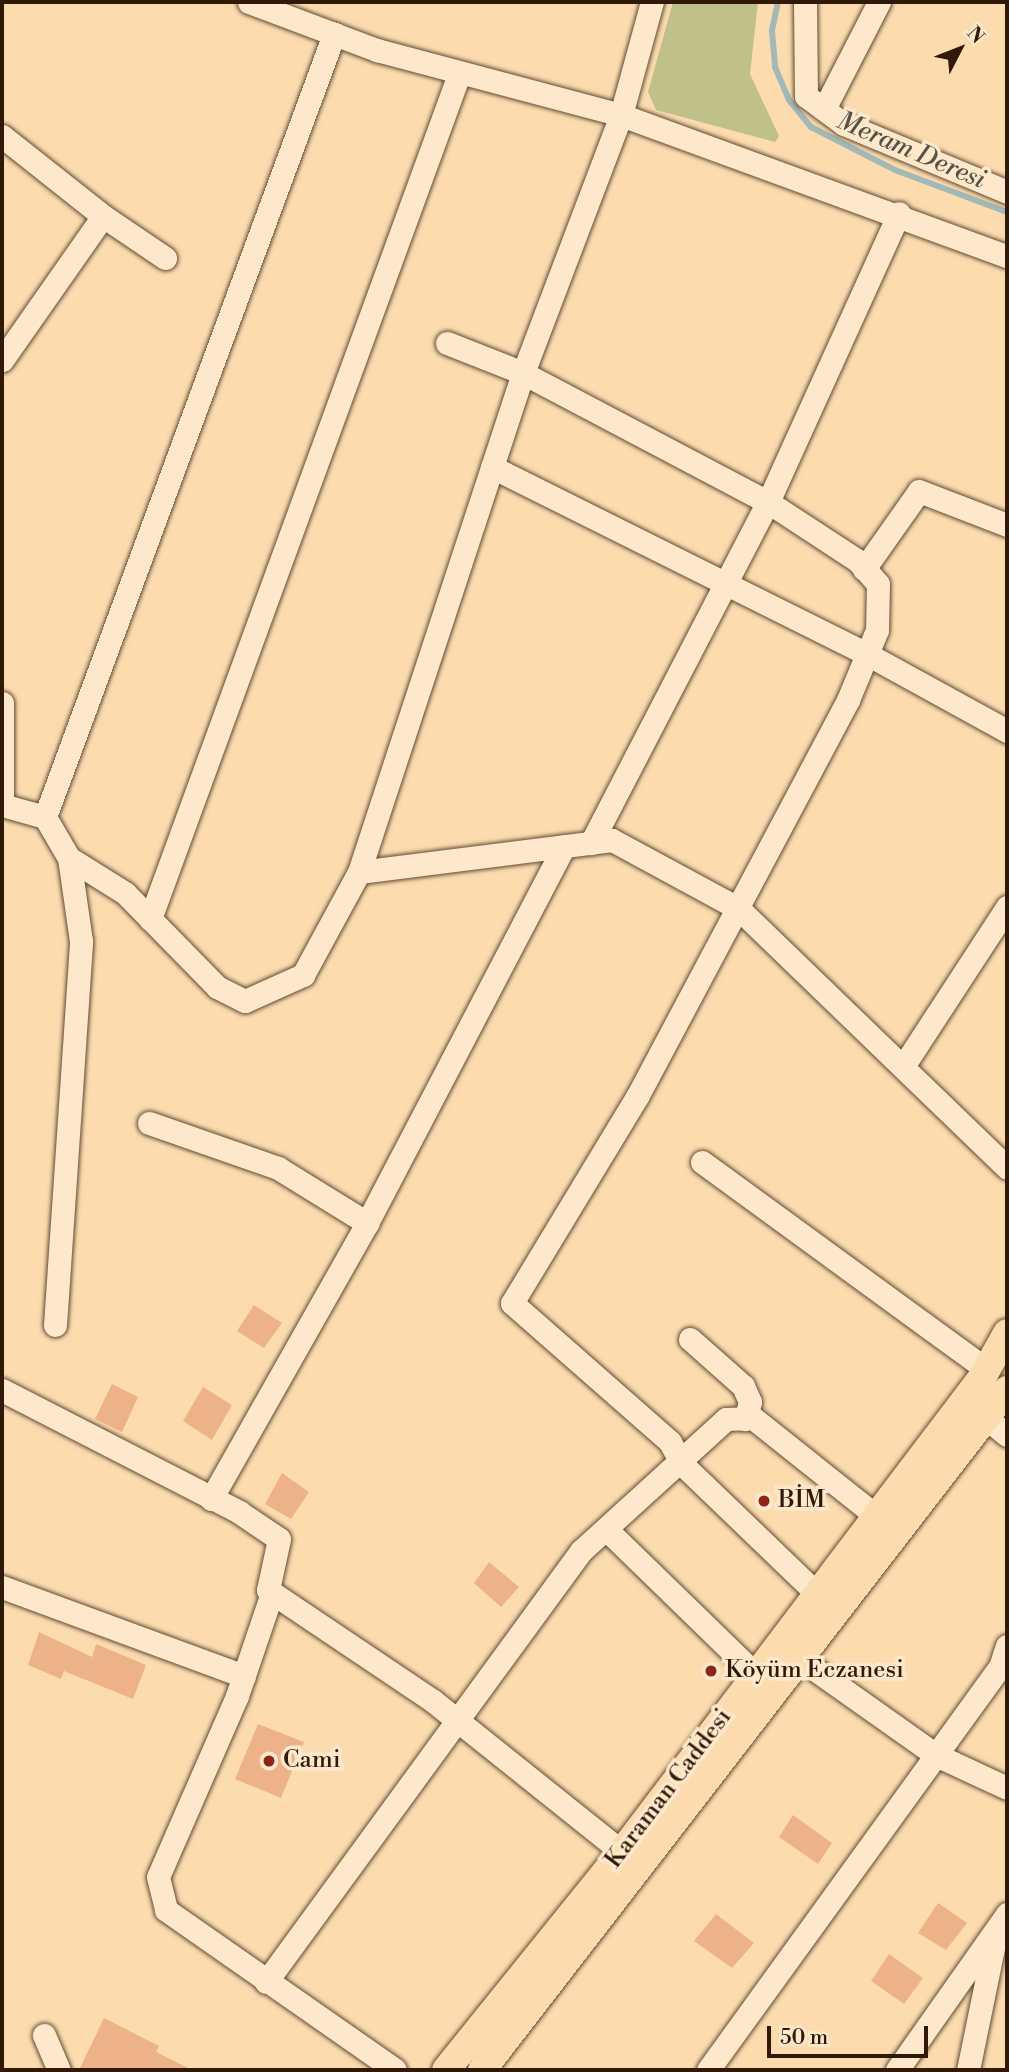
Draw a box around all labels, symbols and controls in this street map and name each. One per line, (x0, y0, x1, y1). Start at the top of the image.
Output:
north arrow (925, 14, 995, 84)
text: N (962, 21, 990, 49)
water label: Meram Deresi (832, 106, 990, 196)
place label: BİM (778, 1487, 825, 1515)
marker: BİM (756, 1493, 772, 1509)
place label: Köyüm Eczanesi (725, 1657, 904, 1685)
marker: Köyüm Eczanesi (703, 1663, 719, 1679)
street label: Karaman Caddesi (600, 1704, 738, 1874)
place label: Cami (283, 1747, 341, 1775)
marker: Cami (261, 1753, 277, 1769)
scale bar (771, 2012, 932, 2056)
text: 50 m (780, 2025, 828, 2051)

